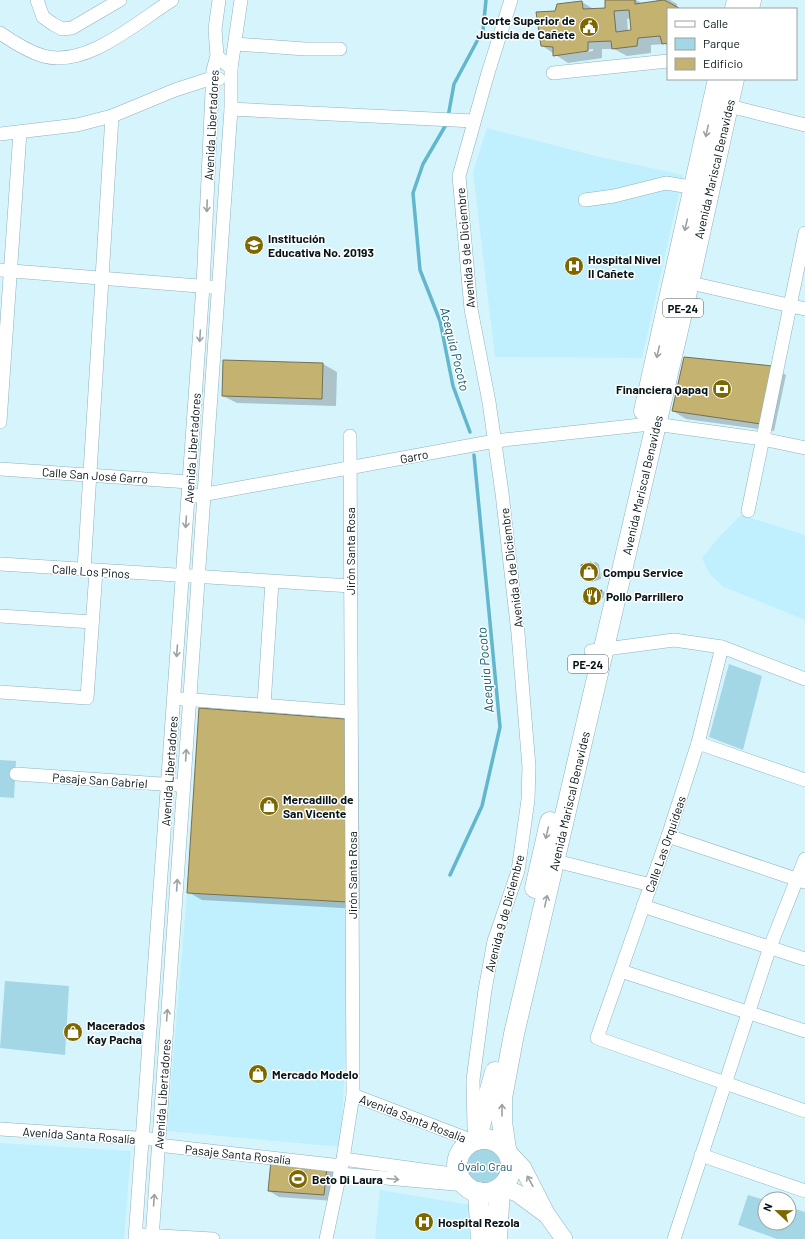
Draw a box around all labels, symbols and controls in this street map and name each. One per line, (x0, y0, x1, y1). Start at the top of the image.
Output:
legend (667, 8, 797, 80)
place label: Corte Superior de Justicia de Cañete (476, 13, 575, 41)
public building icon: Corte Superior de Justicia de Cañete (578, 16, 600, 38)
text: Calle (703, 16, 728, 30)
text: Parque (703, 36, 740, 50)
text: Edificio (703, 56, 743, 70)
street label: Avenida Libertadores (201, 69, 221, 181)
street label: Avenida Mariscal Benavides (691, 98, 737, 240)
one-way arrow (702, 124, 710, 137)
street label: Avenida 9 de Diciembre (453, 187, 477, 309)
one-way arrow (203, 199, 210, 212)
one-way arrow (682, 218, 690, 231)
place label: Institución Educativa No. 20193 (268, 231, 374, 259)
school or university icon: Institución Educativa No. 20193 (243, 234, 265, 256)
place label: Hospital Nivel II Cañete (588, 252, 661, 280)
hospital icon: Hospital Nivel II Cañete (563, 255, 585, 277)
road number: PE-24 (663, 299, 703, 317)
water label: Acequia Pocoto (437, 305, 473, 393)
one-way arrow (196, 329, 203, 342)
one-way arrow (653, 345, 661, 358)
bank icon: Financiera Qapaq (711, 378, 733, 400)
place label: Financiera Qapaq (616, 382, 708, 396)
street label: Avenida Libertadores (181, 392, 203, 504)
street label: Avenida Mariscal Benavides (619, 414, 665, 556)
street label: Garro (399, 446, 429, 466)
street label: Calle San José Garro (41, 464, 149, 486)
street label: Jirón Santa Rosa (343, 507, 357, 595)
street label: Avenida 9 de Diciembre (497, 507, 525, 629)
one-way arrow (183, 515, 190, 528)
street label: Calle Los Pinos (52, 561, 131, 581)
shop icon: Compu Service (578, 561, 600, 583)
place label: Compu Service (603, 565, 684, 579)
restaurant icon: Pollo Parrillero (581, 585, 603, 607)
place label: Pollo Parrillero (606, 589, 684, 603)
water label: Acequia Pocoto (473, 626, 497, 713)
one-way arrow (174, 644, 181, 657)
road number: PE-24 (568, 655, 608, 673)
street label: Avenida Libertadores (158, 715, 180, 827)
street label: Avenida Mariscal Benavides (546, 730, 592, 872)
one-way arrow (182, 749, 189, 762)
street label: Pasaje San Gabriel (52, 770, 148, 790)
place label: Mercadillo de San Vicente (283, 792, 354, 820)
street label: Calle Las Orquideas (642, 794, 688, 894)
shop icon: Mercadillo de San Vicente (258, 795, 280, 817)
one-way arrow (543, 826, 551, 839)
street label: Jirón Santa Rosa (345, 831, 359, 919)
street label: Avenida 9 de Diciembre (482, 853, 526, 973)
one-way arrow (173, 879, 180, 892)
one-way arrow (542, 895, 550, 908)
one-way arrow (164, 1009, 171, 1022)
place label: Macerados Kay Pacha (87, 1018, 145, 1046)
shop icon: Macerados Kay Pacha (62, 1021, 84, 1043)
street label: Avenida Libertadores (151, 1038, 173, 1150)
shop icon: Mercado Modelo (247, 1063, 269, 1085)
place label: Mercado Modelo (272, 1067, 359, 1081)
street label: Avenida Santa Rosalía (358, 1091, 468, 1145)
one-way arrow (498, 1104, 506, 1117)
street label: Avenida Santa Rosalía (22, 1124, 136, 1146)
street label: Pasaje Santa Rosalía (184, 1141, 292, 1167)
park label: Óvalo Grau (457, 1159, 513, 1173)
sports icon: Beto Di Laura (287, 1168, 309, 1190)
place label: Beto Di Laura (312, 1172, 383, 1186)
one-way arrow (386, 1175, 399, 1182)
one-way arrow (526, 1175, 534, 1187)
north arrow (757, 1191, 797, 1231)
one-way arrow (151, 1194, 158, 1207)
text: N (760, 1201, 775, 1213)
hospital icon: Hospital Rezola (413, 1211, 435, 1233)
place label: Hospital Rezola (438, 1215, 520, 1229)

